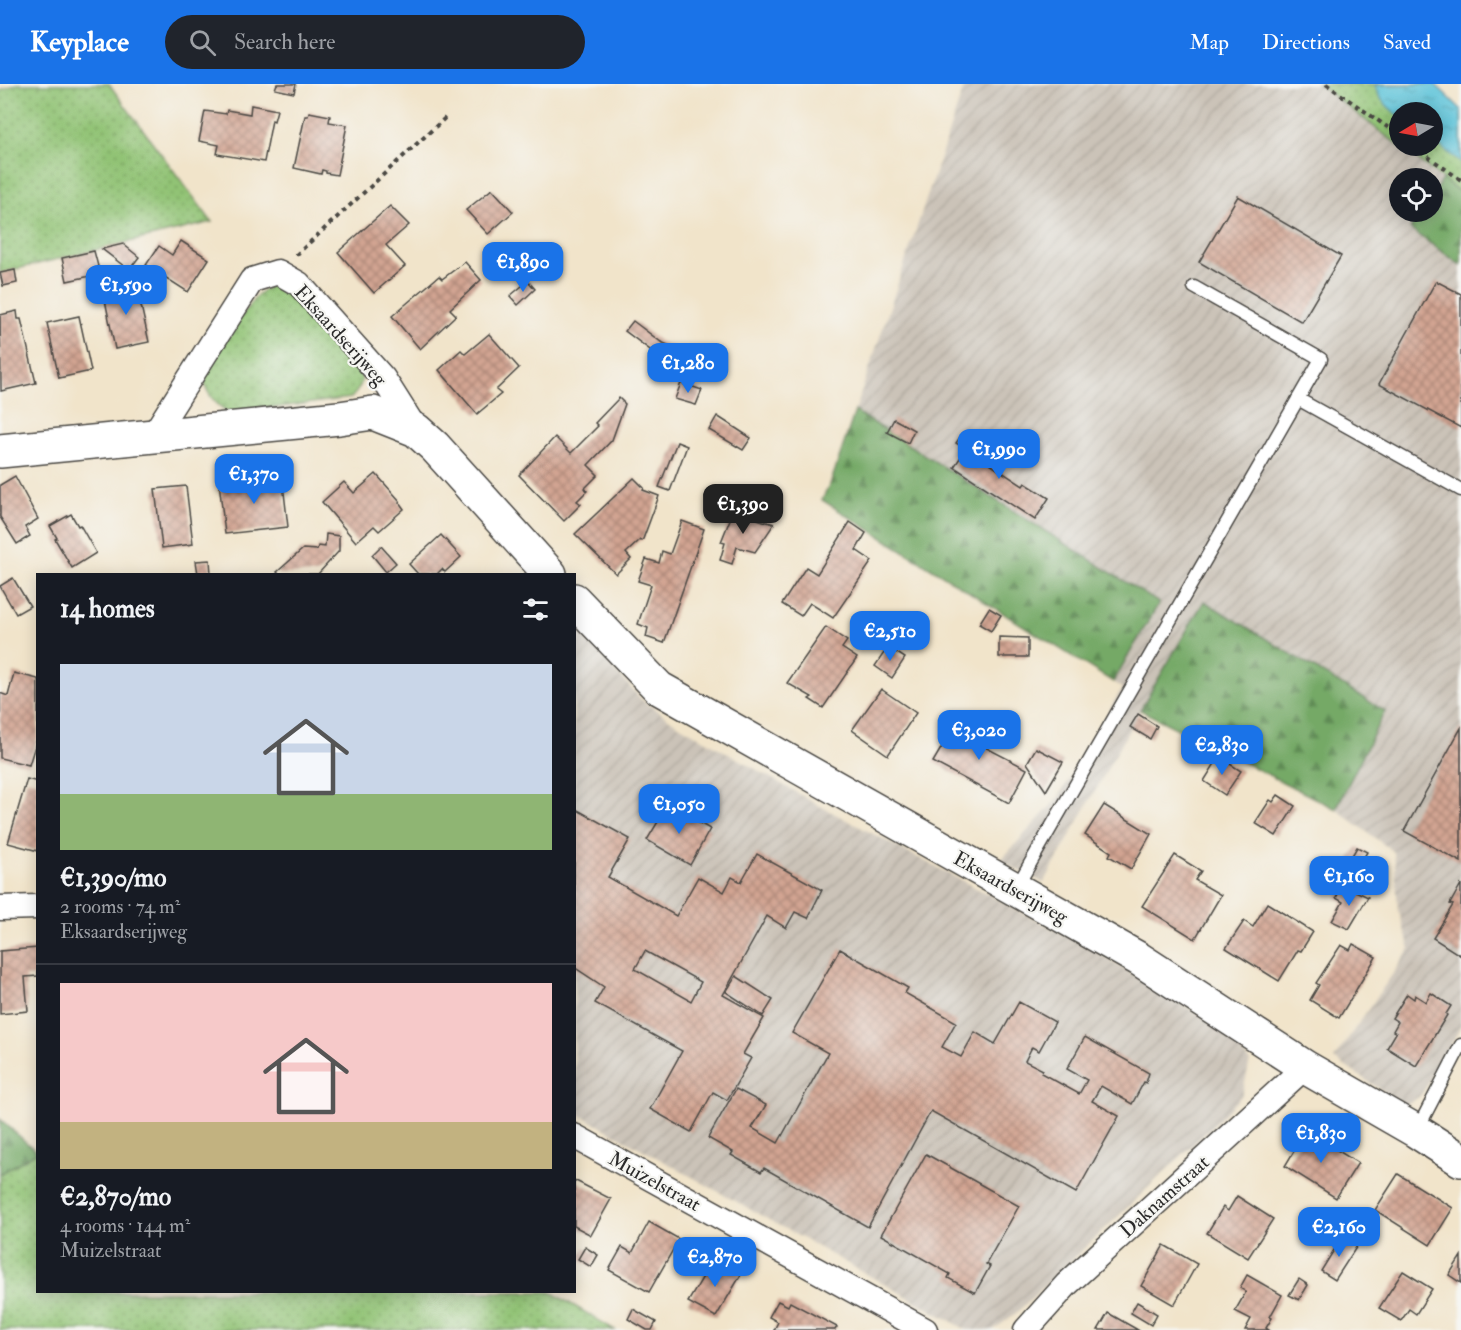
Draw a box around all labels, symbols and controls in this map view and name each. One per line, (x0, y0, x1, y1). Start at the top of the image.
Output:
search box (165, 15, 585, 69)
text: Keyplace (30, 25, 129, 60)
icon: search (186, 26, 219, 59)
text: Search here (234, 28, 336, 56)
text: Map (1189, 29, 1229, 56)
text: Directions (1262, 29, 1350, 56)
text: Saved (1383, 29, 1431, 56)
north arrow (1389, 102, 1443, 156)
map controls (1389, 102, 1443, 222)
button: locate (1389, 168, 1443, 222)
pin: €1,890 (474, 242, 572, 293)
text: €1,890 (496, 249, 550, 274)
pin: €1,590 (77, 265, 175, 316)
text: €1,590 (100, 272, 152, 297)
street label: Eksaardserijweg (289, 280, 393, 392)
pin: €1,280 (639, 343, 737, 394)
text: €1,280 (661, 350, 715, 375)
pin: €1,990 (950, 429, 1048, 480)
text: €1,990 (972, 436, 1026, 461)
pin: €1,370 (205, 454, 303, 505)
text: €1,370 (229, 461, 279, 486)
pin: €1,390 (694, 484, 792, 535)
text: €1,390 (717, 491, 769, 516)
text: 14 homes (60, 593, 155, 625)
icon: filters (519, 593, 552, 626)
pin: €2,510 (841, 611, 939, 662)
text: €2,510 (864, 618, 916, 643)
icon: home (252, 703, 360, 811)
pin: €3,020 (930, 710, 1028, 761)
text: €3,020 (952, 717, 1006, 742)
pin: €2,830 (1173, 725, 1271, 776)
text: €2,830 (1195, 732, 1249, 757)
pin: €1,050 (630, 784, 728, 835)
text: €1,050 (653, 791, 705, 816)
street label: Eksaardserijweg (949, 846, 1073, 930)
pin: €1,160 (1300, 856, 1398, 907)
text: €1,390/mo (60, 862, 167, 894)
text: €1,160 (1324, 863, 1374, 888)
text: 2 rooms · 74 m² (60, 894, 181, 919)
text: Eksaardserijweg (60, 919, 187, 944)
icon: home (252, 1022, 360, 1130)
pin: €1,830 (1272, 1113, 1370, 1164)
text: €1,830 (1296, 1120, 1346, 1145)
street label: Muizelstraat (604, 1146, 706, 1217)
street label: Daknamstraat (1114, 1149, 1215, 1243)
text: €2,870/mo (60, 1181, 171, 1213)
pin: €2,160 (1290, 1207, 1388, 1258)
text: 4 rooms · 144 m² (60, 1213, 190, 1238)
text: €2,160 (1312, 1214, 1366, 1239)
pin: €2,870 (666, 1237, 764, 1288)
text: Muizelstraat (60, 1238, 162, 1263)
text: €2,870 (687, 1244, 743, 1269)

